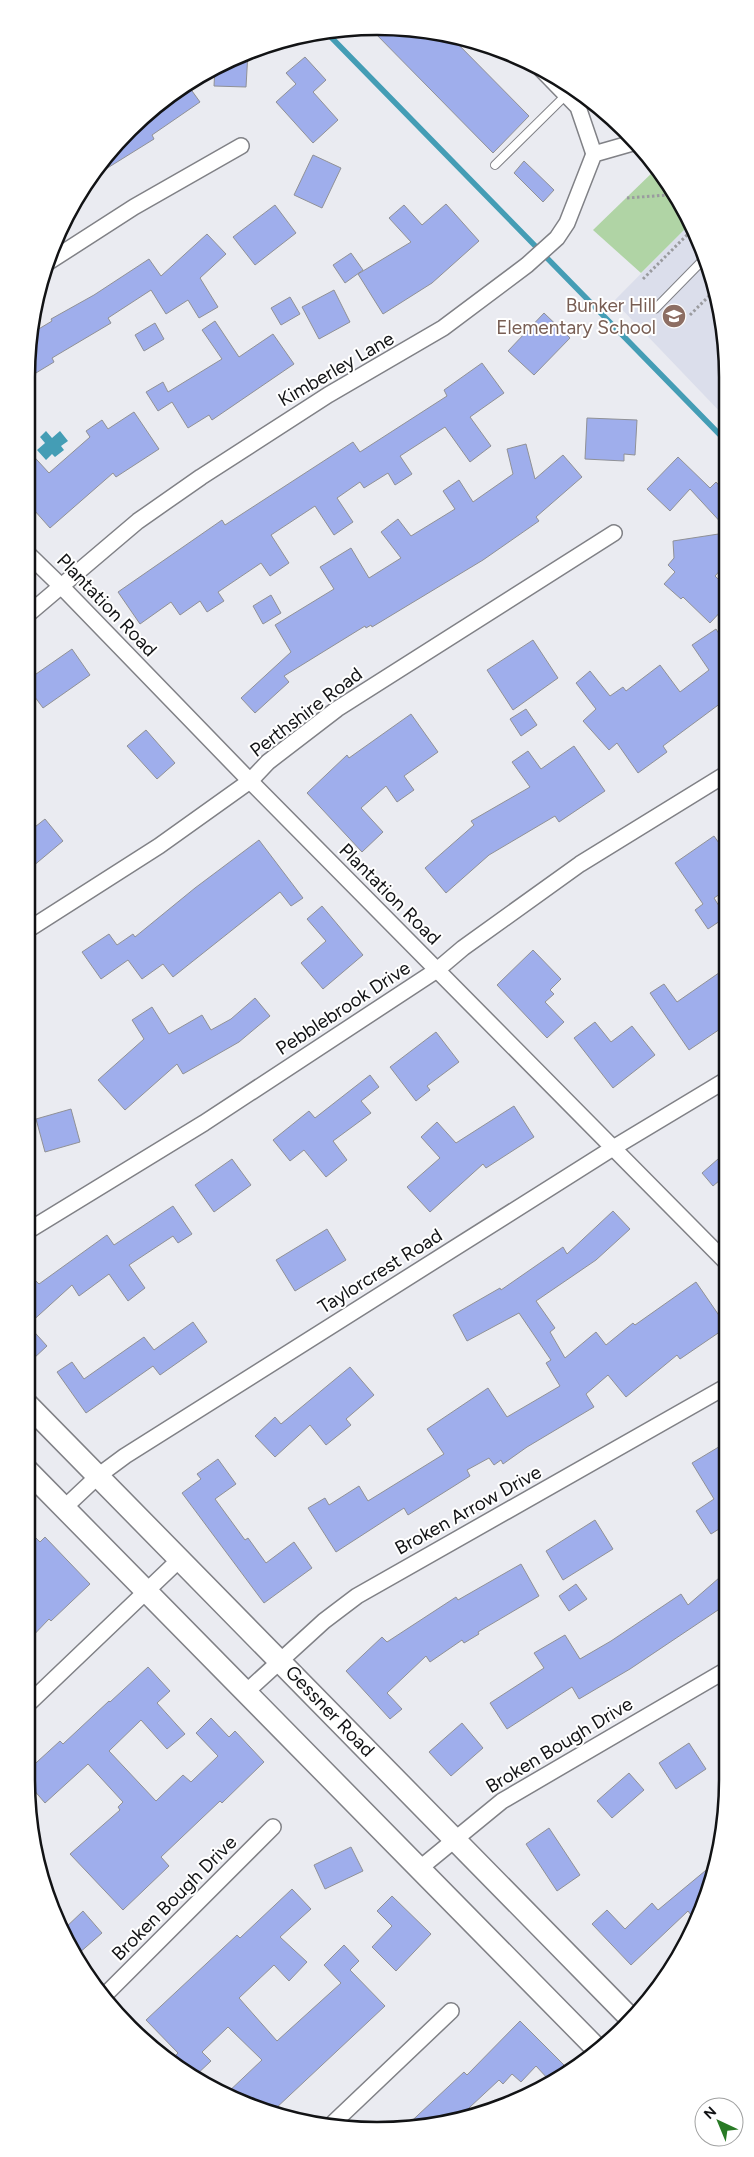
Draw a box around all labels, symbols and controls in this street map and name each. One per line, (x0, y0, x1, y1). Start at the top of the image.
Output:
place label: Bunker Hill Elementary School (496, 294, 656, 339)
school or university icon: Bunker Hill Elementary School (661, 303, 687, 329)
street label: Kimberley Lane (274, 327, 398, 411)
street label: Plantation Road (52, 549, 162, 661)
street label: Perthshire Road (245, 662, 367, 762)
street label: Plantation Road (335, 839, 445, 949)
street label: Pebblebrook Drive (272, 956, 414, 1060)
street label: Taylorcrest Road (314, 1224, 446, 1318)
street label: Broken Arrow Drive (391, 1460, 545, 1560)
street label: Gessner Road (281, 1660, 379, 1762)
street label: Broken Bough Drive (481, 1692, 637, 1798)
street label: Broken Bough Drive (107, 1831, 241, 1965)
north arrow (694, 2097, 744, 2147)
text: N (701, 2103, 720, 2123)

